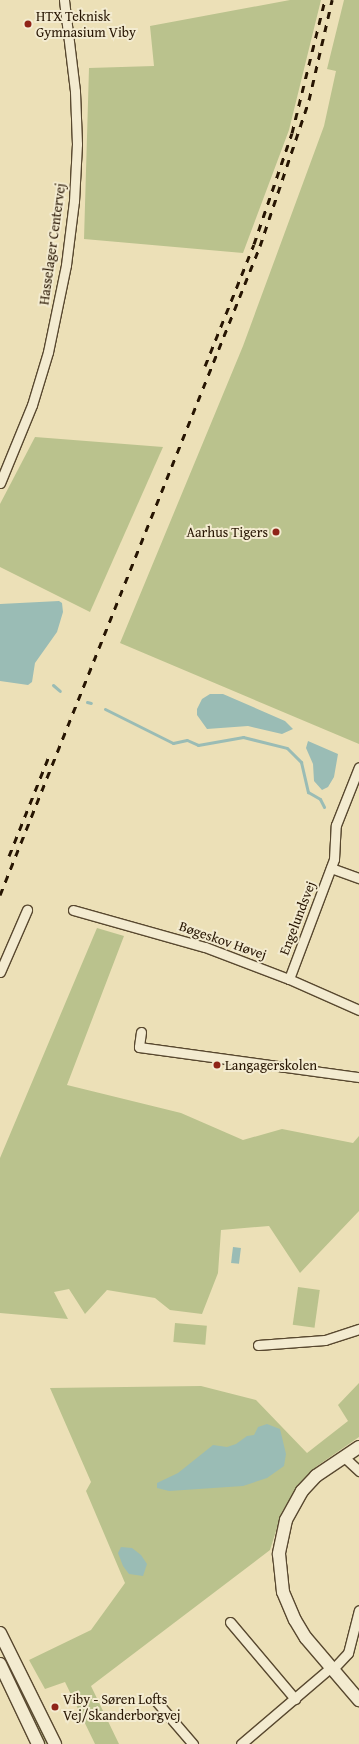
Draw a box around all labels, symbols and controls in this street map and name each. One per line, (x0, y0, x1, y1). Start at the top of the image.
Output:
place label: HTX Teknisk Gymnasium Viby (36, 8, 136, 40)
marker: HTX Teknisk Gymnasium Viby (23, 19, 33, 29)
street label: Hasselager Centervej (35, 182, 69, 306)
place label: Aarhus Tigers (186, 524, 268, 540)
marker: Aarhus Tigers (271, 527, 281, 537)
street label: Engelundsvej (275, 879, 319, 957)
street label: Bøgeskov Høvej (177, 917, 269, 963)
place label: Langagerskolen (225, 1057, 317, 1073)
marker: Langagerskolen (212, 1060, 222, 1070)
place label: Viby - Søren Lofts Vej/Skanderborgvej (63, 1691, 181, 1724)
marker: Viby - Søren Lofts Vej/Skanderborgvej (50, 1702, 60, 1712)

